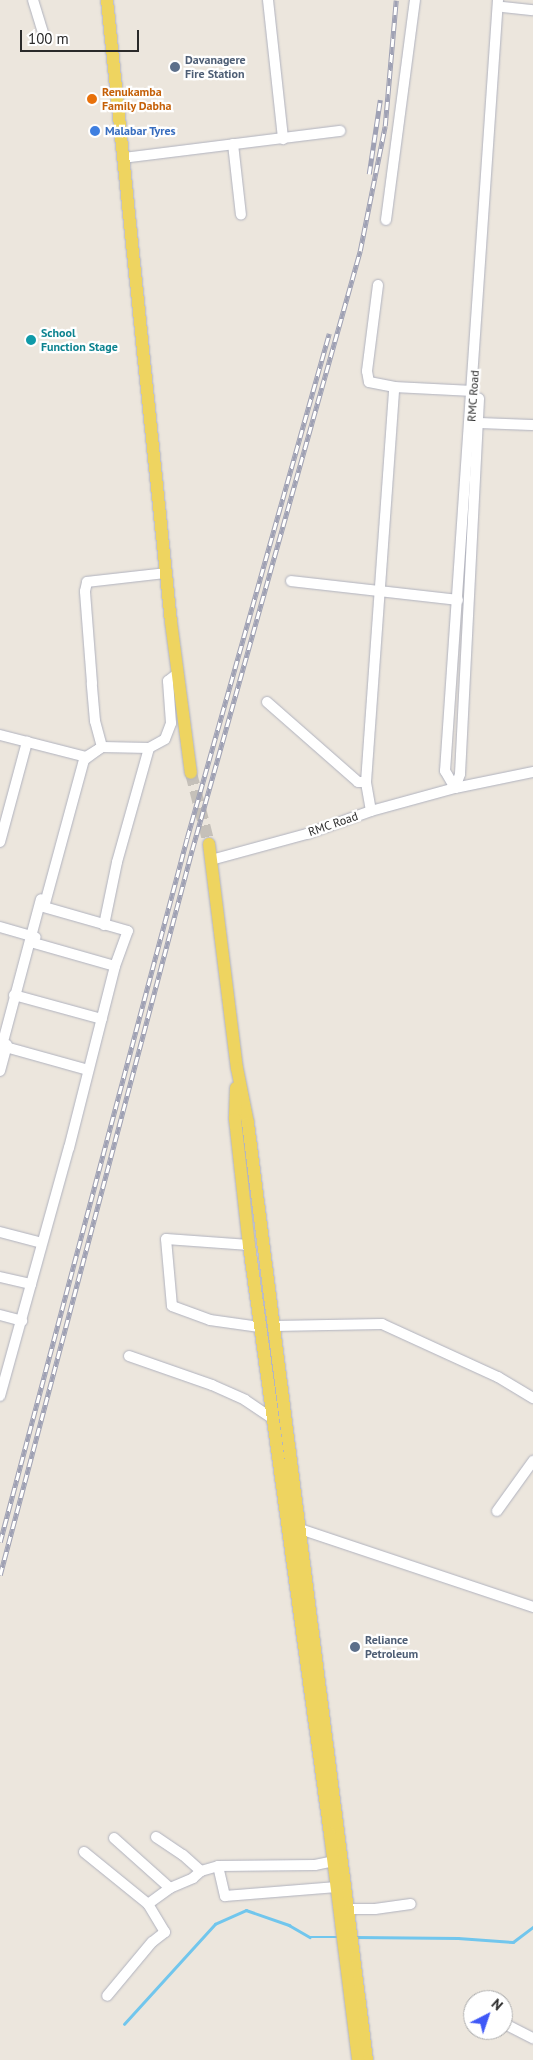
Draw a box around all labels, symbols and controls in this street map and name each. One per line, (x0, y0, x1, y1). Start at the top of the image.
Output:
scale bar (22, 20, 141, 52)
text: 100 m (28, 29, 69, 48)
place label: Davanagere Fire Station (185, 53, 246, 81)
marker: Davanagere Fire Station (169, 61, 181, 73)
place label: Renukamba Family Dabha (102, 85, 172, 113)
marker: Renukamba Family Dabha (86, 93, 98, 105)
place label: Malabar Tyres (105, 124, 176, 138)
marker: Malabar Tyres (89, 125, 101, 137)
place label: School Function Stage (41, 326, 118, 354)
marker: School Function Stage (25, 334, 37, 346)
street label: RMC Road (464, 370, 482, 422)
street label: RMC Road (306, 809, 360, 839)
place label: Reliance Petroleum (365, 1633, 418, 1661)
marker: Reliance Petroleum (349, 1641, 361, 1653)
north arrow (463, 1990, 513, 2040)
text: N (488, 1995, 507, 2014)

